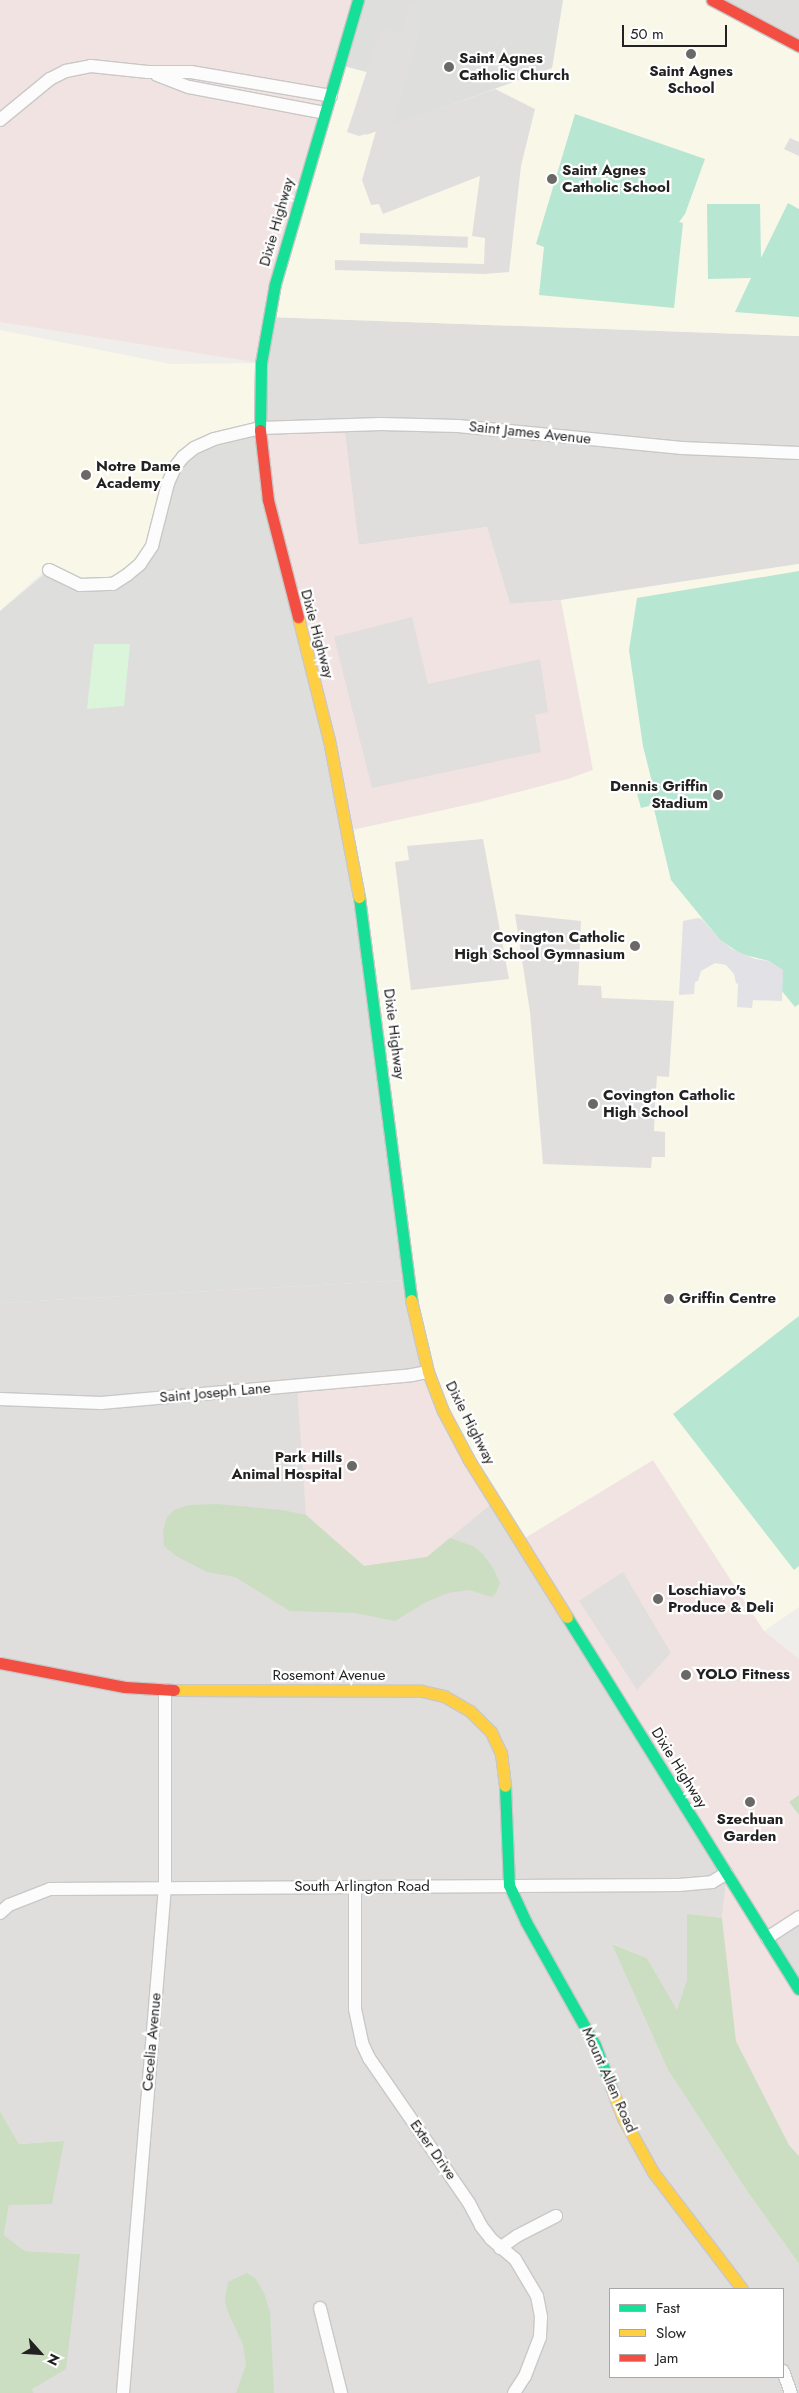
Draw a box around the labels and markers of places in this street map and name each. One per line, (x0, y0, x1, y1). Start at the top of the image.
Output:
marker: Saint Agnes School (685, 48, 697, 60)
place label: Saint Agnes Catholic Church (459, 49, 569, 84)
marker: Saint Agnes Catholic Church (443, 61, 455, 73)
place label: Saint Agnes School (649, 62, 733, 97)
place label: Saint Agnes Catholic School (562, 161, 670, 196)
marker: Saint Agnes Catholic School (546, 173, 558, 185)
place label: Notre Dame Academy (96, 457, 181, 492)
marker: Notre Dame Academy (80, 469, 92, 481)
place label: Dennis Griffin Stadium (610, 777, 708, 812)
marker: Dennis Griffin Stadium (712, 789, 724, 801)
place label: Covington Catholic High School Gymnasium (454, 928, 625, 963)
marker: Covington Catholic High School Gymnasium (629, 940, 641, 952)
place label: Covington Catholic High School (603, 1086, 735, 1121)
marker: Covington Catholic High School (587, 1098, 599, 1110)
place label: Griffin Centre (679, 1290, 776, 1308)
marker: Griffin Centre (663, 1293, 675, 1305)
place label: Park Hills Animal Hospital (231, 1448, 342, 1483)
marker: Park Hills Animal Hospital (346, 1460, 358, 1472)
place label: Loschiavo's Produce & Deli (668, 1581, 774, 1616)
marker: Loschiavo's Produce & Deli (652, 1593, 664, 1605)
place label: YOLO Fitness (696, 1666, 790, 1684)
marker: YOLO Fitness (680, 1669, 692, 1681)
marker: Szechuan Garden (744, 1796, 756, 1808)
place label: Szechuan Garden (717, 1810, 783, 1845)

